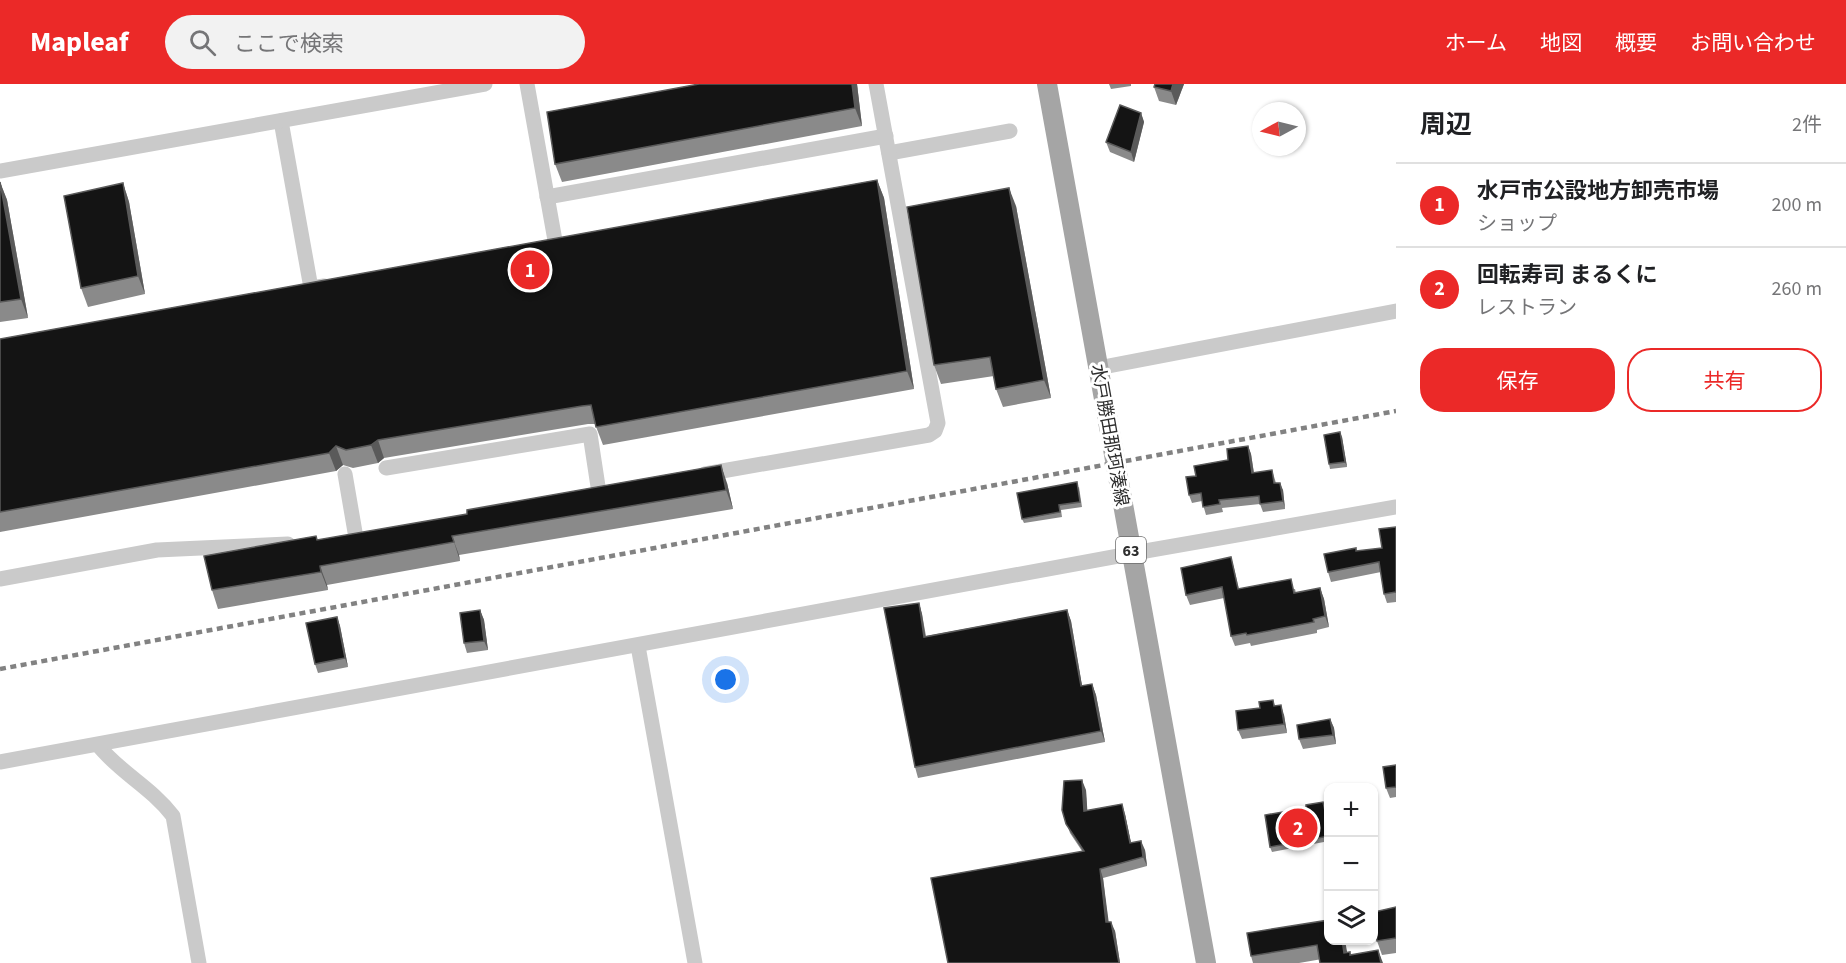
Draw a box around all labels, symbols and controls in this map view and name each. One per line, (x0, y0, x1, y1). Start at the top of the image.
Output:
search box (165, 15, 585, 69)
text: Mapleaf (30, 22, 129, 62)
icon: search (186, 26, 219, 59)
text: ここで検索 (234, 28, 344, 60)
text: ホーム (1445, 28, 1507, 58)
text: 地図 (1540, 28, 1582, 58)
text: 概要 (1615, 28, 1657, 58)
text: お問い合わせ (1690, 28, 1816, 58)
north arrow (1252, 102, 1306, 156)
text: 周辺 (1420, 106, 1472, 143)
text: 2件 (1792, 111, 1822, 139)
text: 水戸市公設地方卸売市場 (1477, 175, 1719, 207)
text: 1 (1434, 191, 1445, 219)
text: 200 m (1772, 191, 1822, 219)
text: ショップ (1477, 210, 1557, 238)
pin: 1 (510, 248, 550, 292)
text: 回転寿司 まるくに (1477, 259, 1657, 291)
text: 2 (1434, 275, 1445, 303)
text: 260 m (1772, 275, 1822, 303)
text: レストラン (1477, 294, 1577, 322)
button: 保存 (1420, 348, 1615, 412)
button: 共有 (1627, 348, 1822, 412)
street label: 水戸勝田那珂湊線 (1085, 362, 1134, 508)
road number: 63 (1116, 537, 1146, 563)
your location (711, 665, 740, 694)
map controls (1324, 783, 1378, 945)
button: + (1324, 783, 1378, 837)
pin: 2 (1278, 806, 1318, 850)
button: − (1324, 837, 1378, 891)
button: layers (1324, 891, 1378, 945)

